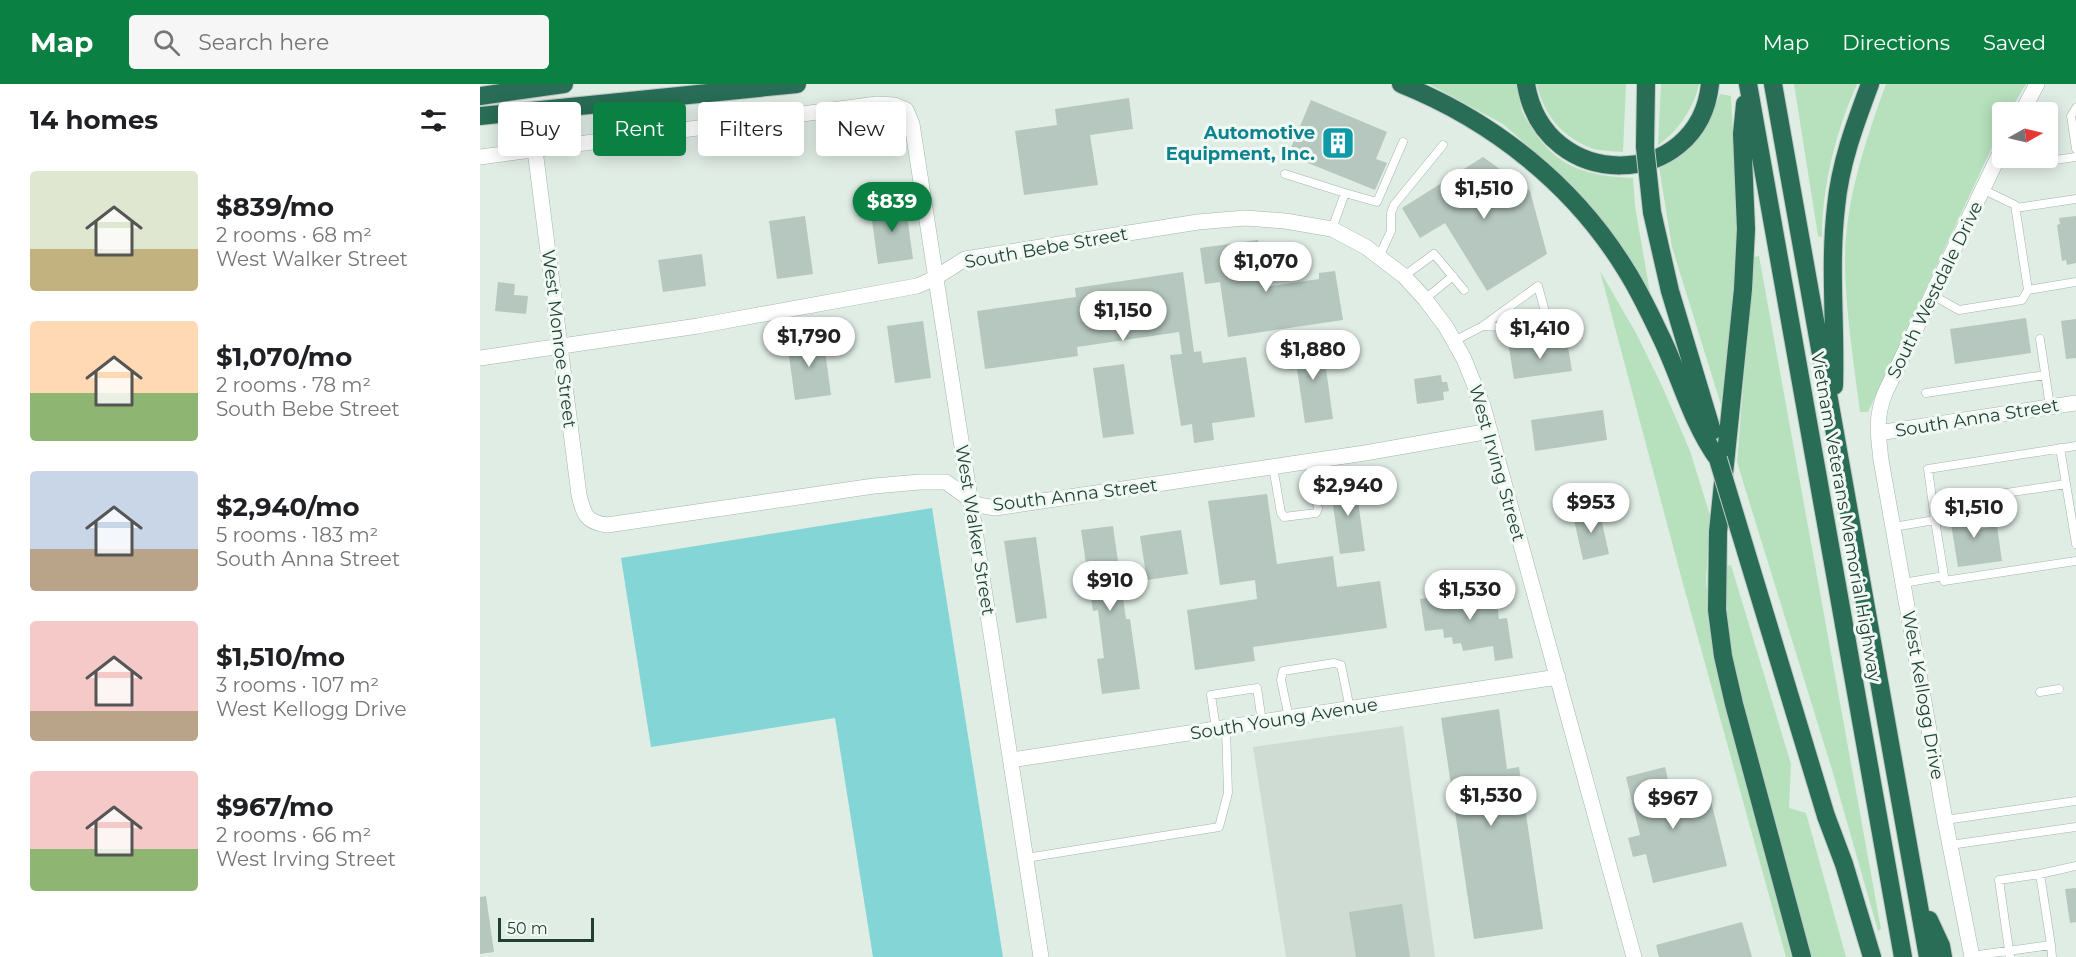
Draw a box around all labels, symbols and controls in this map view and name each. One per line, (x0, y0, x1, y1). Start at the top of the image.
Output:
search box (129, 15, 549, 69)
text: Map (30, 25, 93, 59)
icon: search (150, 26, 183, 59)
text: Search here (198, 29, 329, 56)
text: Map (1763, 30, 1809, 55)
text: Directions (1842, 30, 1950, 55)
text: Saved (1983, 30, 2046, 55)
chip: Buy (498, 102, 581, 156)
chip: Rent (593, 102, 686, 156)
chip: Filters (698, 102, 804, 156)
chip: New (816, 102, 906, 156)
north arrow (1992, 102, 2058, 168)
map controls (1992, 102, 2058, 168)
text: 14 homes (30, 104, 158, 136)
icon: filters (417, 104, 450, 137)
place label: Automotive Equipment, Inc. (1166, 122, 1315, 165)
building icon: Automotive Equipment, Inc. (1320, 125, 1356, 161)
pin: $1,510 (1435, 169, 1533, 220)
text: $1,510 (1455, 176, 1513, 200)
pin: $839 (856, 182, 928, 233)
text: $839 (867, 189, 917, 213)
text: $839/mo (216, 191, 334, 223)
icon: home (78, 195, 150, 267)
street label: South Westdale Drive (1882, 198, 1988, 382)
text: 2 rooms · 68 m² (216, 223, 372, 247)
street label: South Bebe Street (963, 223, 1129, 273)
pin: $1,070 (1217, 242, 1315, 293)
text: West Walker Street (216, 247, 408, 271)
street label: West Monroe Street (537, 249, 581, 429)
text: $1,070 (1234, 249, 1298, 273)
pin: $1,150 (1074, 291, 1172, 342)
text: $1,150 (1094, 298, 1152, 322)
pin: $1,410 (1491, 309, 1589, 360)
text: $1,410 (1510, 316, 1570, 340)
pin: $1,790 (760, 317, 858, 368)
text: $1,790 (777, 324, 841, 348)
pin: $1,880 (1264, 330, 1362, 381)
text: $1,880 (1280, 337, 1346, 361)
text: $1,070/mo (216, 341, 352, 373)
icon: home (78, 345, 150, 417)
street label: Vietnam Veterans Memorial Highway (1806, 350, 1886, 684)
text: 2 rooms · 78 m² (216, 373, 371, 397)
street label: West Irving Street (1464, 382, 1530, 544)
street label: South Anna Street (1893, 394, 2061, 442)
text: South Bebe Street (216, 397, 400, 421)
street label: West Walker Street (951, 443, 999, 617)
pin: $2,940 (1299, 466, 1397, 517)
text: $2,940 (1313, 473, 1383, 497)
street label: South Anna Street (991, 474, 1159, 516)
pin: $953 (1555, 483, 1627, 534)
pin: $1,510 (1925, 488, 2023, 539)
text: $953 (1567, 490, 1615, 514)
text: $2,940/mo (216, 491, 360, 523)
icon: home (78, 495, 150, 567)
text: $1,510 (1945, 495, 2003, 519)
text: 5 rooms · 183 m² (216, 523, 378, 547)
text: South Anna Street (216, 547, 400, 571)
pin: $910 (1074, 561, 1146, 612)
text: $910 (1087, 568, 1133, 592)
pin: $1,530 (1421, 570, 1519, 621)
text: $1,530 (1439, 577, 1501, 601)
street label: West Kellogg Drive (1897, 609, 1949, 781)
text: $1,510/mo (216, 641, 345, 673)
icon: home (78, 645, 150, 717)
text: 3 rooms · 107 m² (216, 673, 379, 697)
street label: South Young Avenue (1189, 693, 1379, 745)
text: West Kellogg Drive (216, 697, 406, 721)
pin: $1,530 (1442, 776, 1540, 827)
pin: $967 (1637, 779, 1709, 830)
text: $1,530 (1460, 783, 1522, 807)
text: $967 (1648, 786, 1698, 810)
text: $967/mo (216, 791, 333, 823)
icon: home (78, 795, 150, 867)
text: 2 rooms · 66 m² (216, 823, 371, 847)
text: West Irving Street (216, 847, 396, 871)
scale bar (498, 915, 594, 942)
text: 50 m (507, 919, 548, 938)

